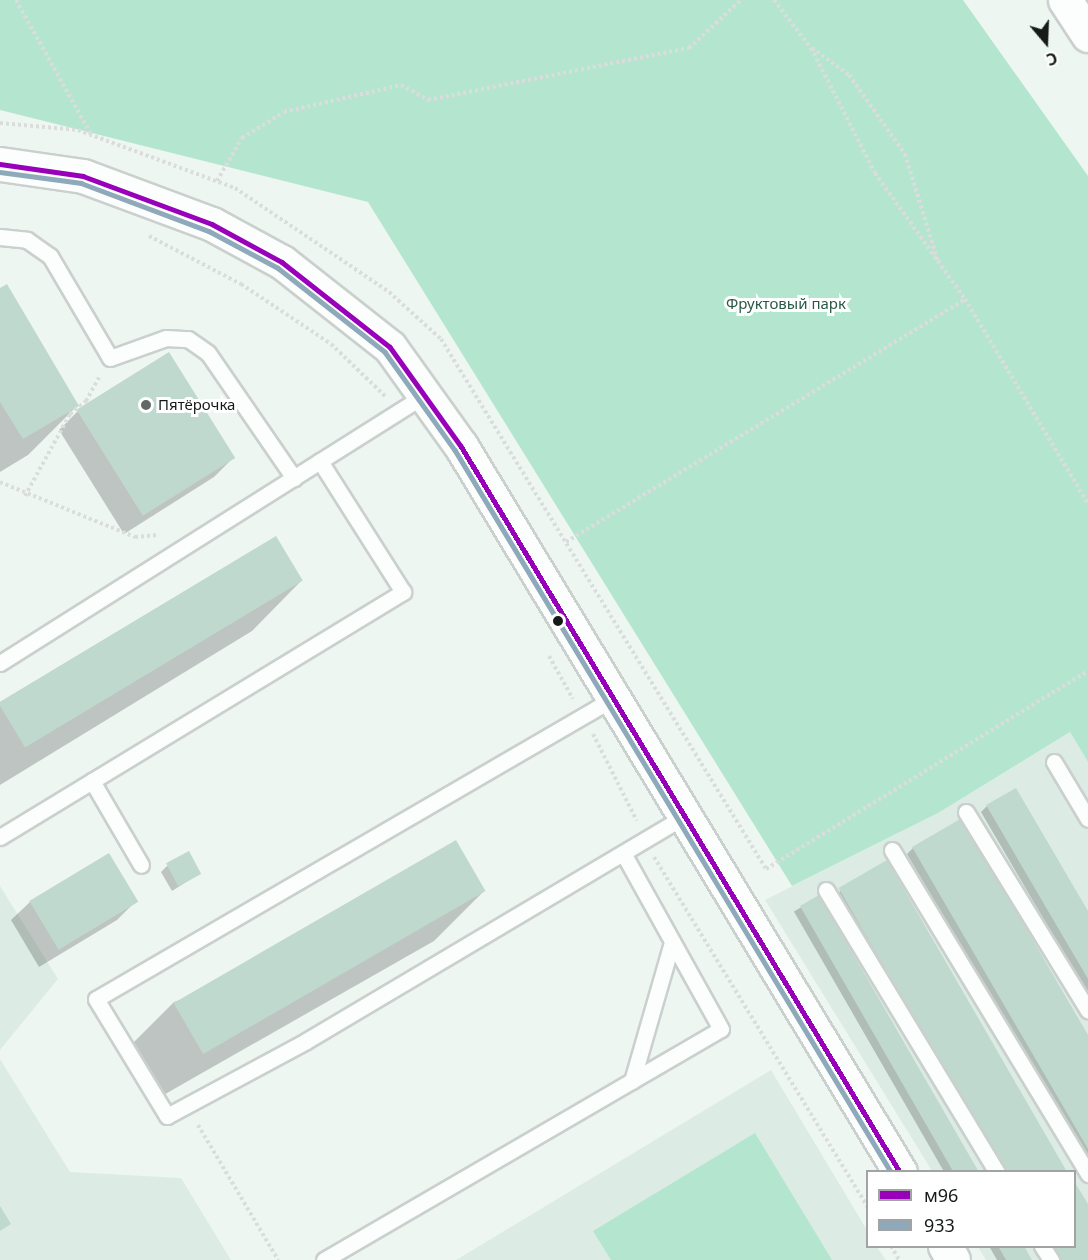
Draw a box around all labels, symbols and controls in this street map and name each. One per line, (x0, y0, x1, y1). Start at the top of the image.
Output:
north arrow (1016, 12, 1076, 72)
text: С (1043, 47, 1060, 71)
park label: Фруктовый парк (726, 295, 846, 313)
place label: Пятёрочка (158, 396, 235, 414)
marker: Пятёрочка (139, 398, 153, 412)
unlabelled marker (552, 615, 564, 627)
legend (866, 1170, 1076, 1248)
text: м96 (924, 1183, 958, 1207)
text: 933 (924, 1213, 955, 1237)

